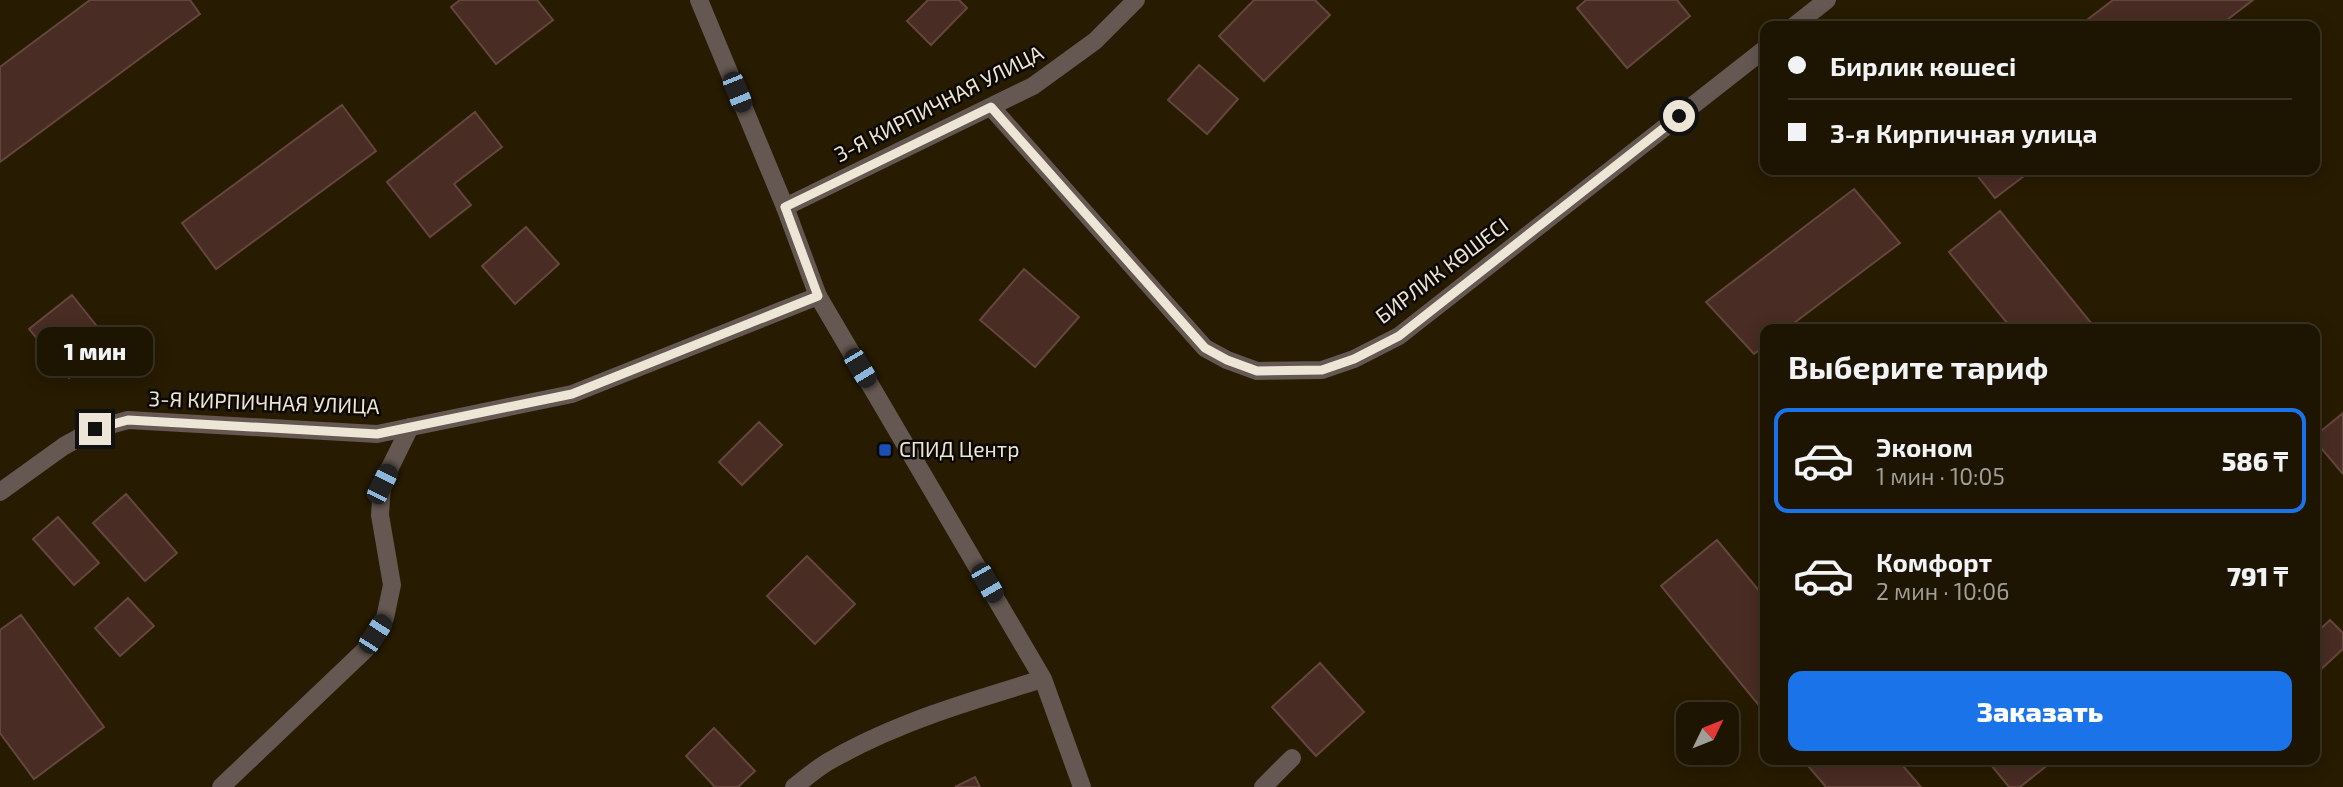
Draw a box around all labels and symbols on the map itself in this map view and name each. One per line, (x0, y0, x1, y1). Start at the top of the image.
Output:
street label: 3-Я КИРПИЧНАЯ УЛИЦА (830, 39, 1047, 166)
car (720, 69, 755, 115)
route start (1663, 100, 1695, 132)
street label: БИРЛИК КӨШЕСІ (1370, 212, 1512, 328)
callout: 1 мин (37, 328, 153, 376)
car (841, 345, 880, 391)
street label: 3-Я КИРПИЧНАЯ УЛИЦА (148, 385, 380, 418)
route end (79, 413, 111, 445)
place label: СПИД Центр (899, 436, 1019, 461)
marker: СПИД Центр (877, 442, 893, 458)
car (364, 461, 401, 507)
car (968, 560, 1007, 606)
car (355, 611, 396, 657)
north arrow (1676, 702, 1740, 765)

